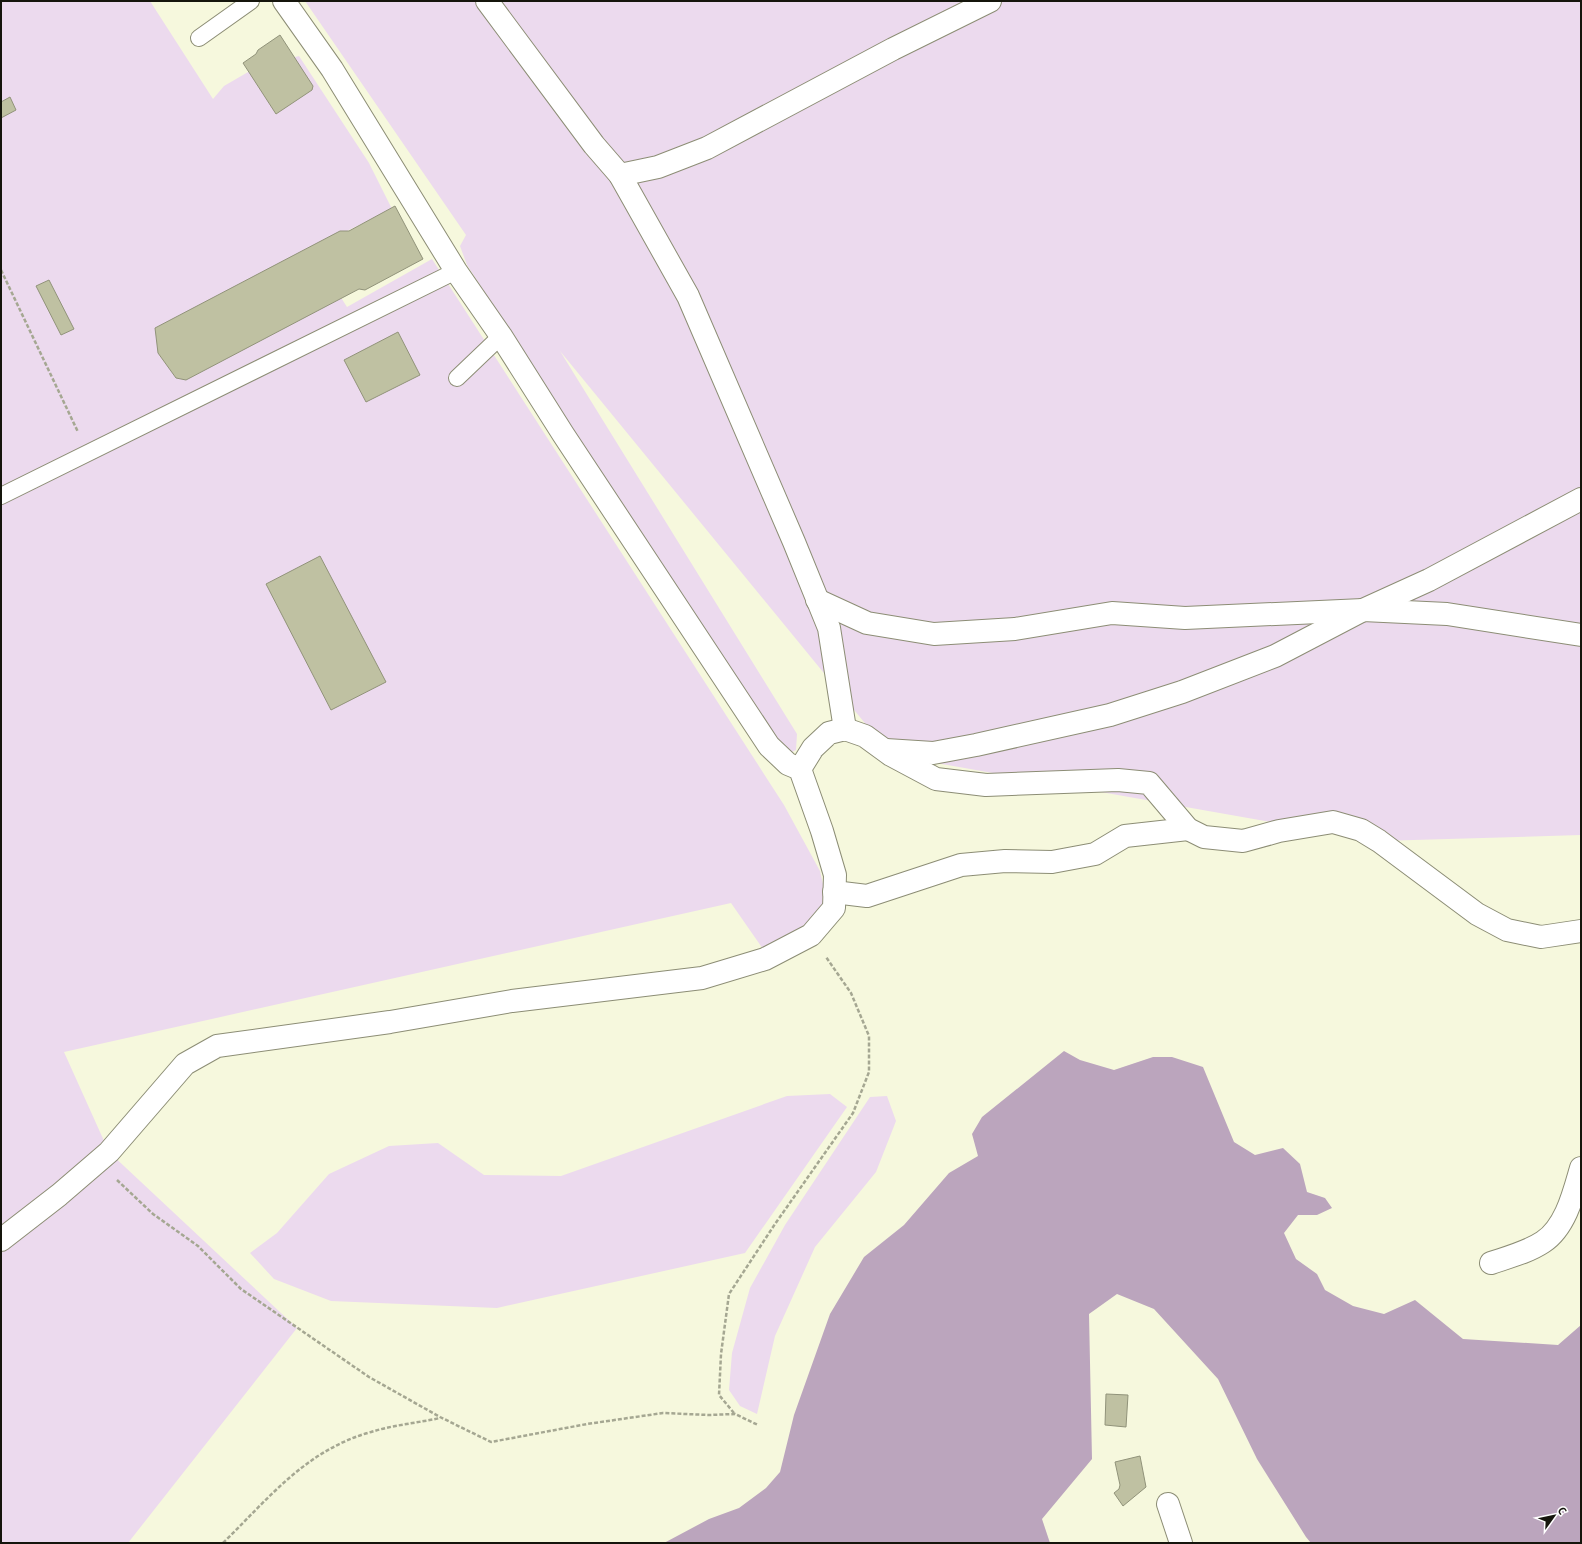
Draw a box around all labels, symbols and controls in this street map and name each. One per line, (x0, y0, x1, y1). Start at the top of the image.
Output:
north arrow (1534, 1496, 1574, 1536)
text: С (1555, 1504, 1570, 1517)

